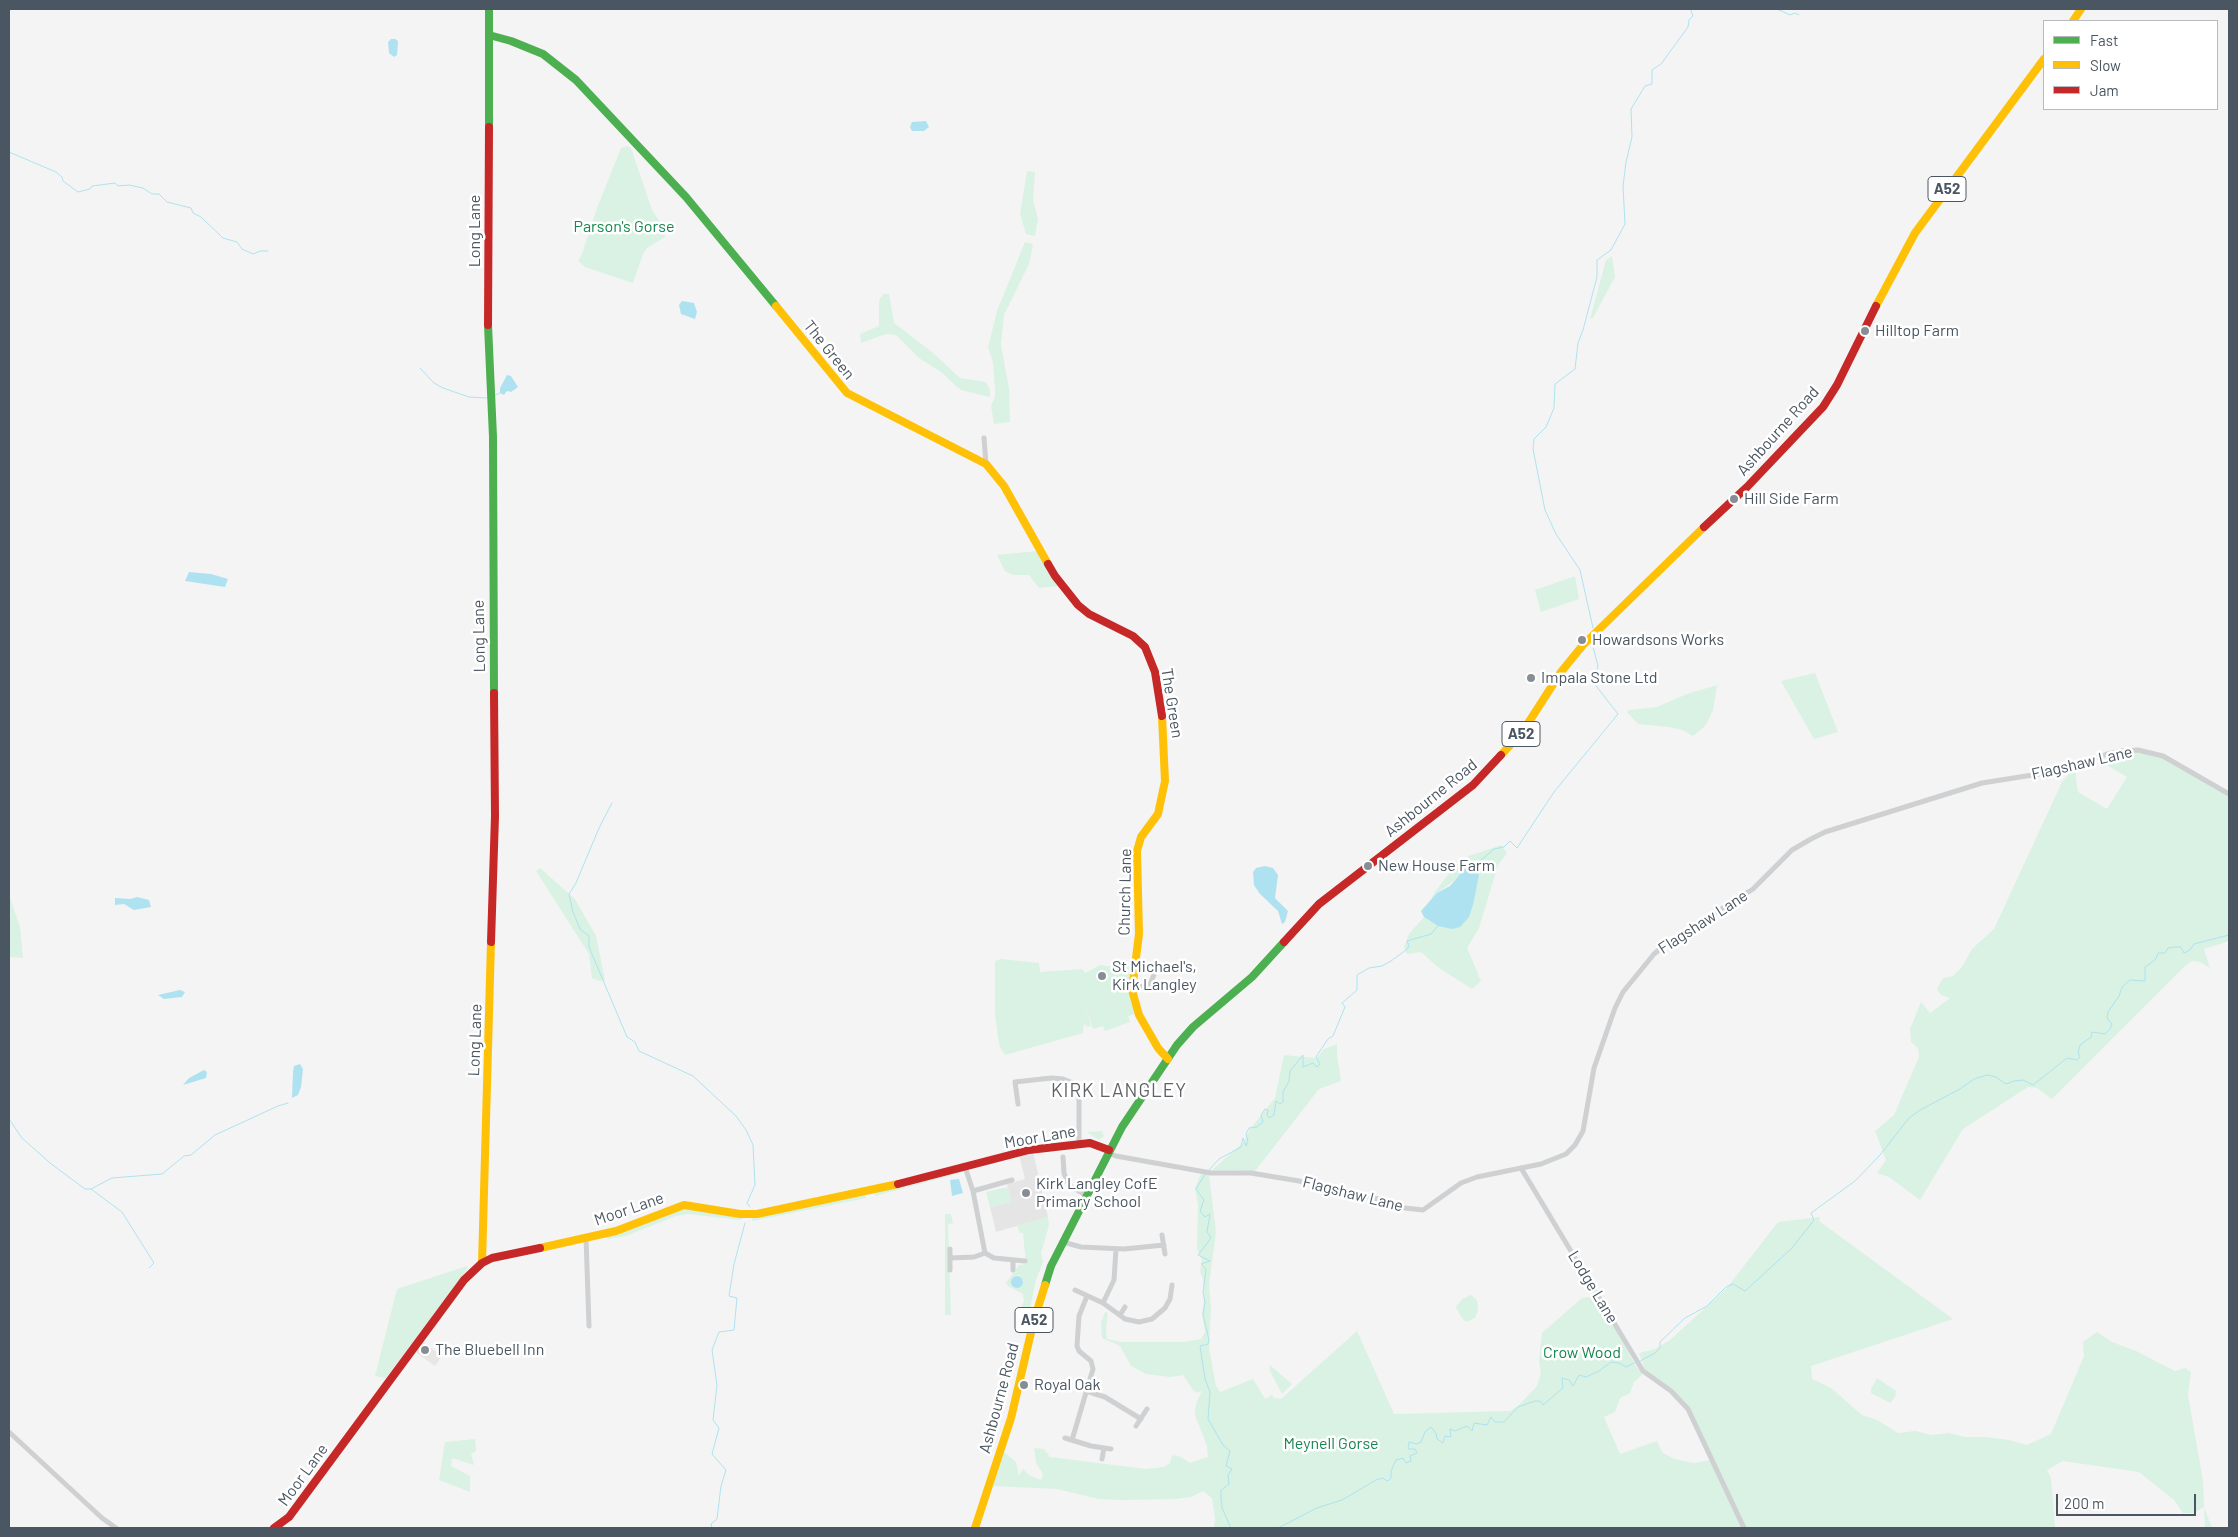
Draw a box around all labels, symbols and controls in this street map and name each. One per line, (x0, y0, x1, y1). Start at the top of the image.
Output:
legend (2043, 20, 2218, 110)
text: Fast (2090, 31, 2118, 49)
text: Slow (2090, 56, 2121, 74)
text: Jam (2090, 81, 2119, 99)
road number: A52 (1928, 176, 1966, 202)
street label: Long Lane (465, 195, 485, 267)
park label: Parson's Gorse (573, 217, 675, 237)
street label: The Green (799, 317, 859, 383)
place label: Hilltop Farm (1875, 321, 1959, 341)
marker: Hilltop Farm (1859, 325, 1871, 337)
street label: Ashbourne Road (1733, 382, 1823, 480)
place label: Hill Side Farm (1744, 489, 1839, 509)
marker: Hill Side Farm (1728, 493, 1740, 505)
street label: Long Lane (469, 600, 489, 672)
place label: Howardsons Works (1592, 630, 1724, 650)
marker: Howardsons Works (1576, 634, 1588, 646)
street label: The Green (1157, 667, 1187, 739)
place label: Impala Stone Ltd (1541, 668, 1658, 688)
marker: Impala Stone Ltd (1525, 672, 1537, 684)
road number: A52 (1502, 722, 1540, 746)
street label: Flagshaw Lane (2030, 742, 2134, 784)
street label: Ashbourne Road (1381, 755, 1481, 841)
street label: Church Lane (1115, 848, 1135, 936)
place label: New House Farm (1378, 856, 1495, 876)
marker: New House Farm (1362, 860, 1374, 872)
street label: Flagshaw Lane (1655, 886, 1751, 958)
place label: St Michael's, Kirk Langley (1112, 957, 1197, 995)
marker: St Michael's, Kirk Langley (1096, 970, 1108, 982)
street label: Long Lane (464, 1003, 486, 1077)
district label: KIRK LANGLEY (1049, 1080, 1189, 1102)
street label: Moor Lane (1003, 1121, 1077, 1153)
street label: Flagshaw Lane (1301, 1172, 1405, 1216)
place label: Kirk Langley CofE Primary School (1036, 1174, 1158, 1212)
marker: Kirk Langley CofE Primary School (1020, 1187, 1032, 1199)
street label: Moor Lane (592, 1188, 666, 1230)
street label: Lodge Lane (1564, 1247, 1622, 1327)
road number: A52 (1015, 1308, 1053, 1332)
place label: The Bluebell Inn (435, 1340, 544, 1360)
street label: Ashbourne Road (975, 1341, 1023, 1455)
park label: Crow Wood (1543, 1343, 1621, 1363)
marker: The Bluebell Inn (419, 1344, 431, 1356)
place label: Royal Oak (1034, 1375, 1100, 1395)
marker: Royal Oak (1018, 1379, 1030, 1391)
park label: Meynell Gorse (1283, 1434, 1379, 1454)
street label: Moor Lane (274, 1440, 332, 1510)
scale bar (2058, 1484, 2198, 1516)
text: 200 m (2064, 1494, 2104, 1512)

